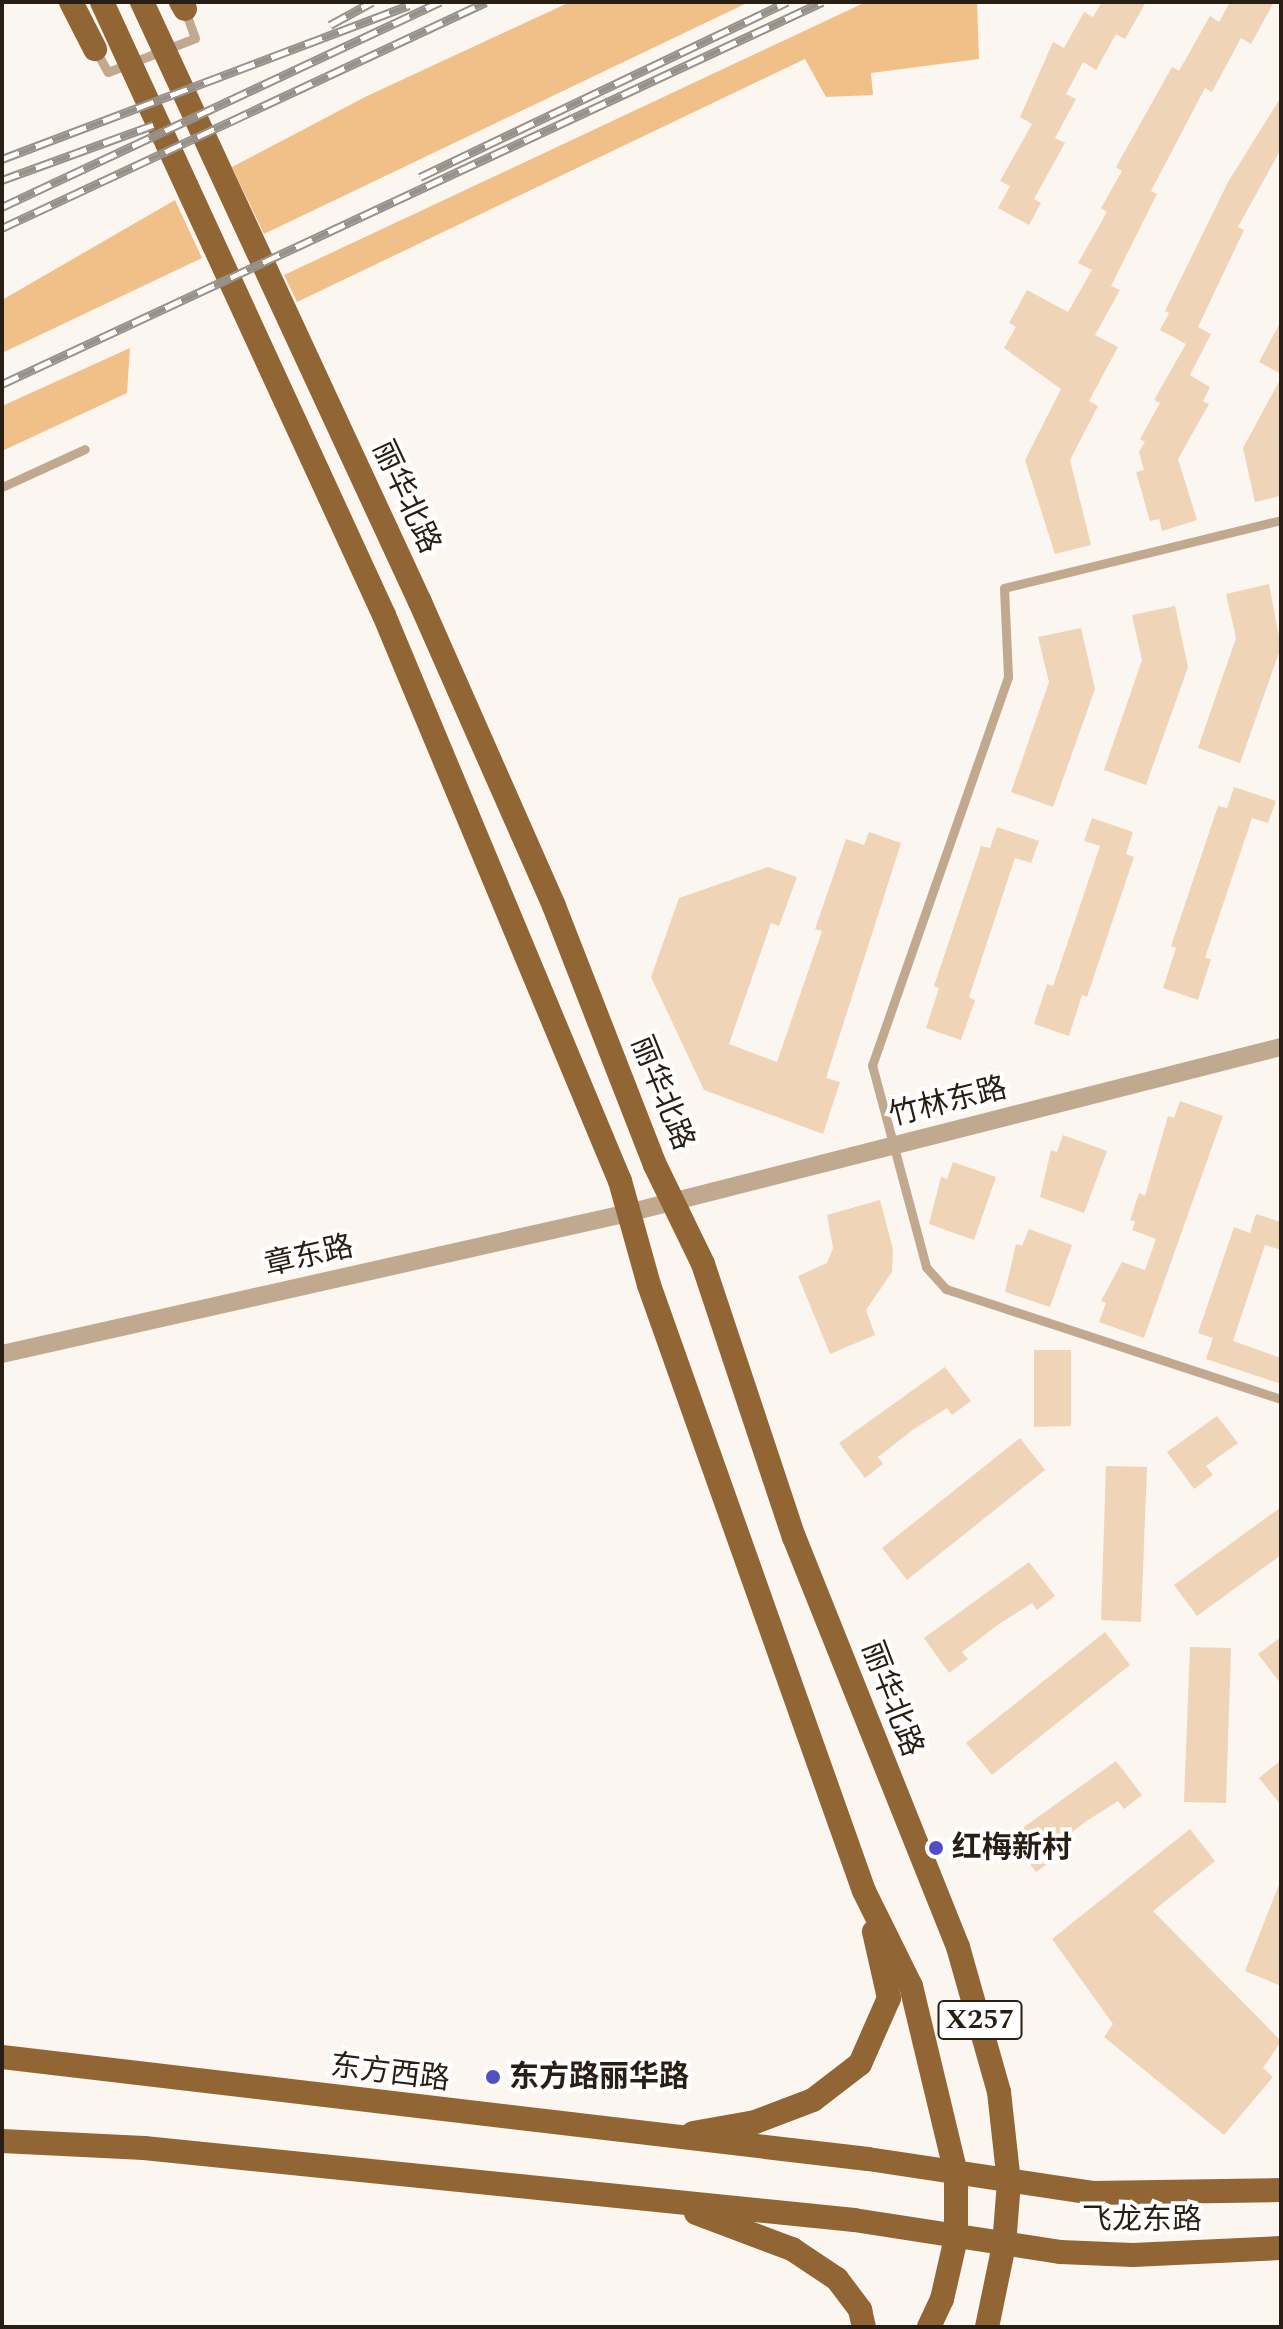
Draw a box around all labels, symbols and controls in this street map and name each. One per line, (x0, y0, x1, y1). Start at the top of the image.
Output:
street label: 丽华北路 (364, 435, 448, 559)
street label: 丽华北路 (623, 1031, 701, 1155)
street label: 竹林东路 (885, 1070, 1011, 1134)
street label: 章东路 (261, 1228, 357, 1284)
street label: 丽华北路 (854, 1637, 930, 1761)
place label: 红梅新村 (952, 1830, 1072, 1866)
marker: 红梅新村 (927, 1839, 945, 1857)
road number: X257 (936, 1996, 1024, 2044)
street label: 东方西路 (328, 2048, 452, 2098)
place label: 东方路丽华路 (509, 2059, 689, 2095)
marker: 东方路丽华路 (484, 2068, 502, 2086)
street label: 飞龙东路 (1082, 2202, 1202, 2238)

